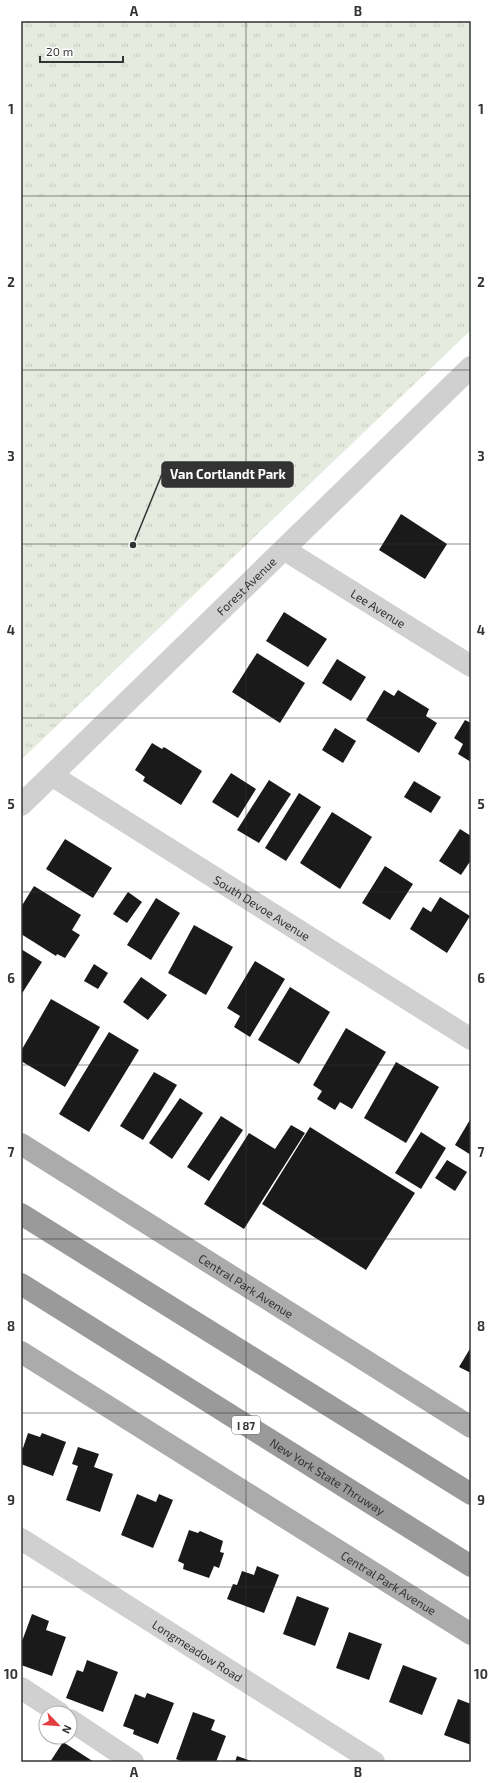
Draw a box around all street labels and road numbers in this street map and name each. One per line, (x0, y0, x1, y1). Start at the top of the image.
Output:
street label: Forest Avenue (213, 554, 279, 618)
street label: Lee Avenue (348, 586, 408, 630)
street label: South Devoe Avenue (211, 872, 313, 943)
street label: Central Park Avenue (196, 1251, 296, 1321)
road number: I 87 (232, 1416, 260, 1434)
street label: New York State Thruway (268, 1435, 388, 1518)
street label: Central Park Avenue (339, 1548, 439, 1617)
street label: Longmeadow Road (150, 1617, 245, 1684)

